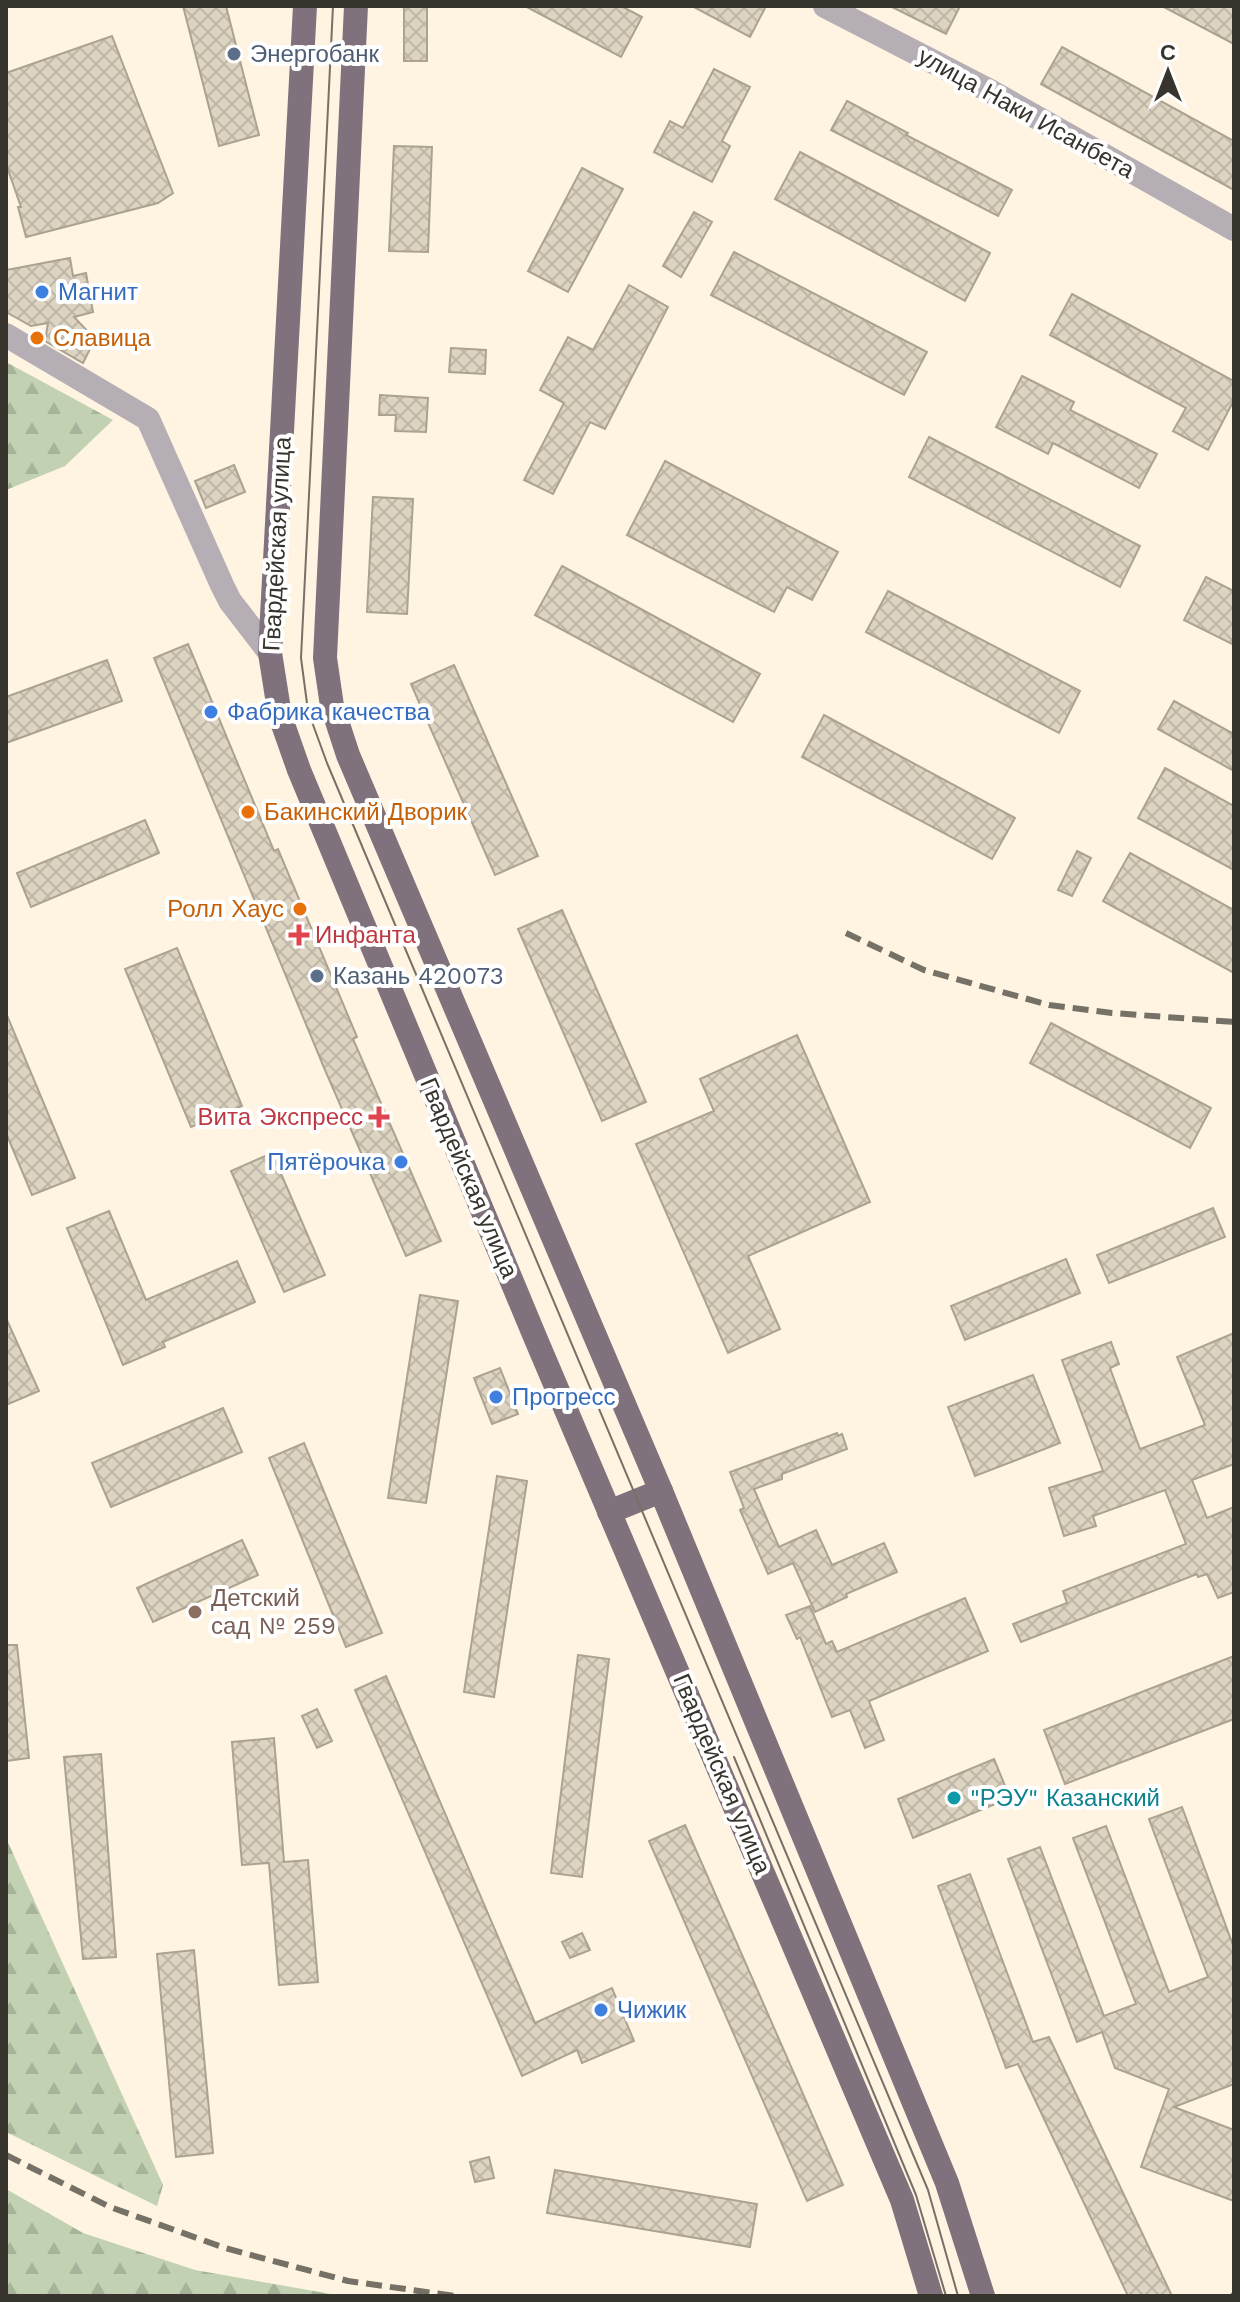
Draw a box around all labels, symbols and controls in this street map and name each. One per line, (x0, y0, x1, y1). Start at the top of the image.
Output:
north arrow (1128, 32, 1208, 112)
place label: Энергобанк (250, 40, 380, 68)
text: С (1160, 40, 1176, 65)
street label: улица Наки Исанбета (913, 42, 1140, 184)
marker: Энергобанк (225, 45, 243, 63)
place label: Магнит (58, 278, 138, 306)
marker: Магнит (33, 283, 51, 301)
place label: Славица (53, 324, 152, 352)
marker: Славица (28, 329, 46, 347)
street label: Гвардейская улица (257, 435, 297, 652)
place label: Фабрика качества (227, 698, 431, 726)
marker: Фабрика качества (202, 703, 220, 721)
place label: Бакинский Дворик (264, 798, 468, 826)
marker: Бакинский Дворик (239, 803, 257, 821)
place label: Ролл Хаус (167, 895, 284, 923)
marker: Ролл Хаус (291, 900, 309, 918)
place label: Инфанта (315, 921, 417, 949)
marker: Инфанта (290, 926, 308, 944)
place label: Казань 420073 (333, 962, 504, 990)
marker: Казань 420073 (308, 967, 326, 985)
street label: Гвардейская улица (414, 1074, 524, 1283)
place label: Вита Экспресс (198, 1103, 363, 1131)
marker: Вита Экспресс (370, 1108, 388, 1126)
place label: Пятёрочка (267, 1148, 386, 1176)
marker: Пятёрочка (392, 1153, 410, 1171)
place label: Прогресс (512, 1383, 615, 1411)
marker: Прогресс (487, 1388, 505, 1406)
place label: Детский сад № 259 (211, 1584, 336, 1640)
marker: Детский сад № 259 (186, 1603, 204, 1621)
street label: Гвардейская улица (667, 1670, 777, 1879)
place label: "РЭУ" Казанский (970, 1784, 1160, 1812)
marker: "РЭУ" Казанский (945, 1789, 963, 1807)
place label: Чижик (617, 1996, 687, 2024)
marker: Чижик (592, 2001, 610, 2019)

